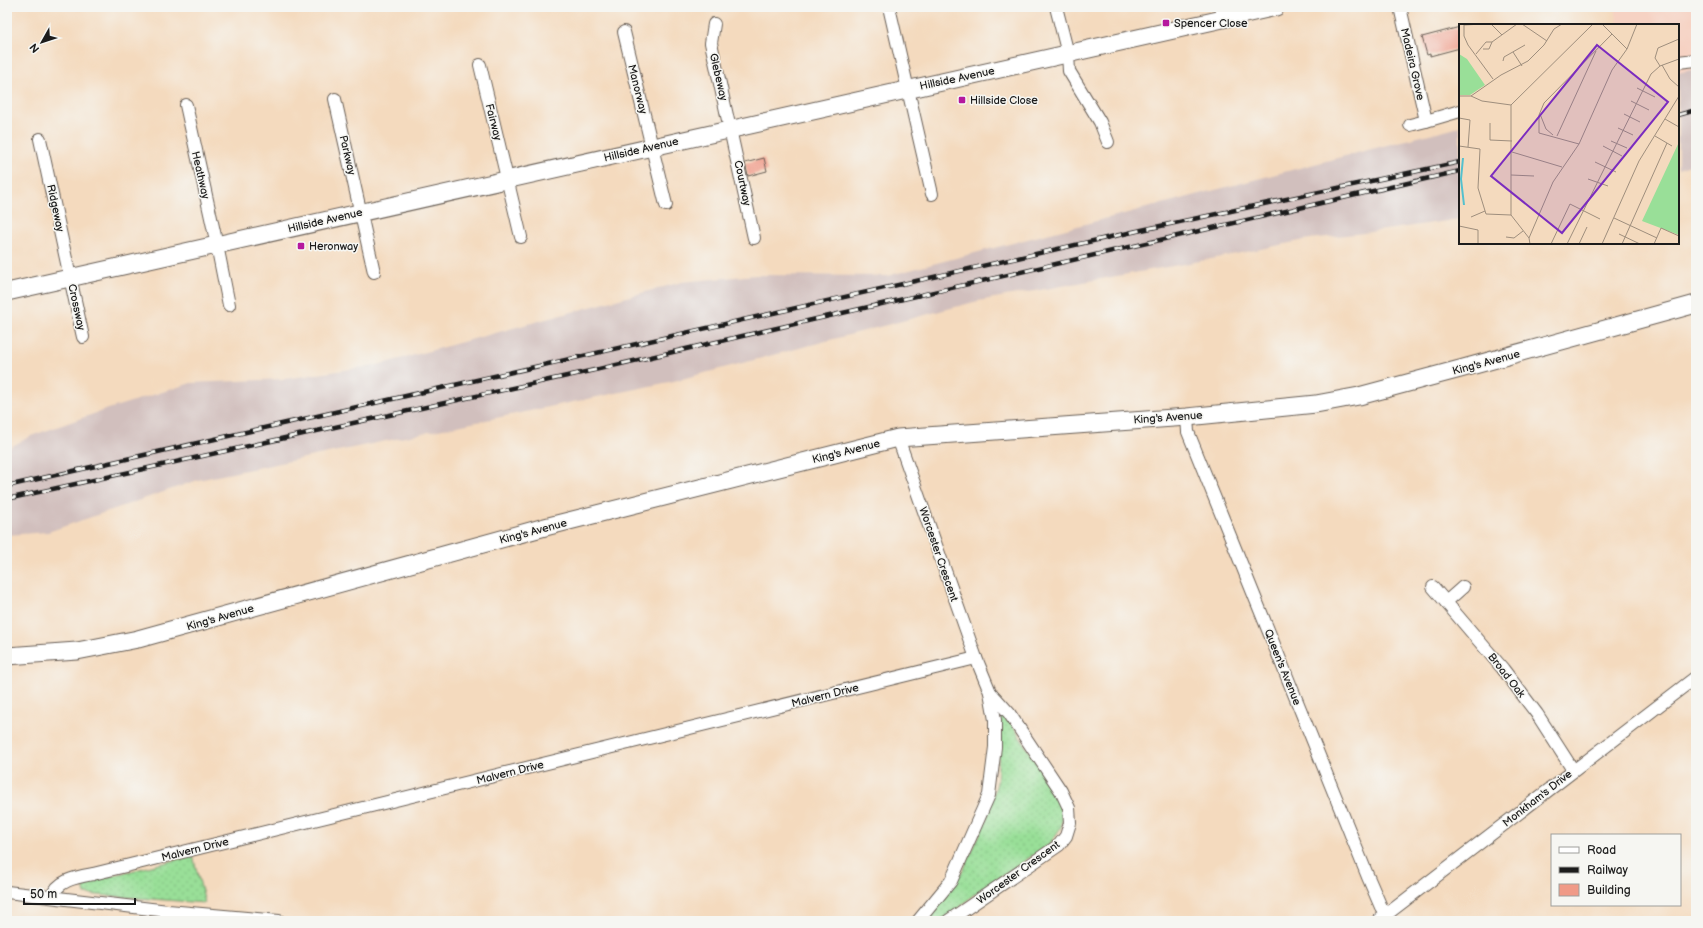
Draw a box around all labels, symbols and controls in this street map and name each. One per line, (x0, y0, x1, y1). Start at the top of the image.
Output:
place label: Spencer Close (1174, 17, 1248, 30)
marker: Spencer Close (1161, 18, 1171, 28)
north arrow (22, 22, 62, 62)
inset map (1459, 24, 1679, 244)
street label: Madeira Grove (1398, 27, 1427, 102)
text: N (27, 41, 42, 55)
street label: Glebeway (707, 52, 730, 102)
street label: Manorway (625, 63, 650, 115)
street label: Hillside Avenue (918, 64, 996, 93)
place label: Hillside Close (970, 94, 1038, 107)
marker: Hillside Close (957, 95, 967, 105)
street label: Fairway (483, 102, 504, 142)
street label: Parkway (337, 134, 358, 176)
street label: Hillside Avenue (602, 134, 680, 164)
street label: Heathway (189, 150, 212, 200)
street label: Courtway (731, 159, 754, 207)
street label: Ridgeway (44, 183, 67, 233)
street label: Hillside Avenue (286, 205, 364, 235)
place label: Heronway (309, 240, 358, 253)
marker: Heronway (296, 241, 306, 251)
street label: Crossway (65, 283, 88, 332)
street label: King's Avenue (1451, 347, 1522, 378)
street label: King's Avenue (1133, 409, 1204, 426)
street label: King's Avenue (811, 437, 882, 466)
street label: Worcester Crescent (916, 505, 961, 604)
street label: King's Avenue (498, 516, 569, 547)
street label: King's Avenue (185, 602, 256, 633)
street label: Queen's Avenue (1261, 627, 1304, 708)
street label: Broad Oak (1485, 650, 1528, 701)
street label: Malvern Drive (790, 681, 861, 710)
street label: Malvern Drive (475, 758, 546, 787)
street label: Monkham's Drive (1500, 767, 1575, 830)
legend (1551, 834, 1681, 906)
street label: Malvern Drive (160, 835, 231, 864)
street label: Worcester Crescent (974, 838, 1063, 907)
text: Road (1587, 843, 1616, 858)
text: Railway (1587, 863, 1629, 878)
scale bar (24, 880, 135, 906)
text: Building (1587, 883, 1631, 898)
text: 50 m (30, 887, 57, 902)

